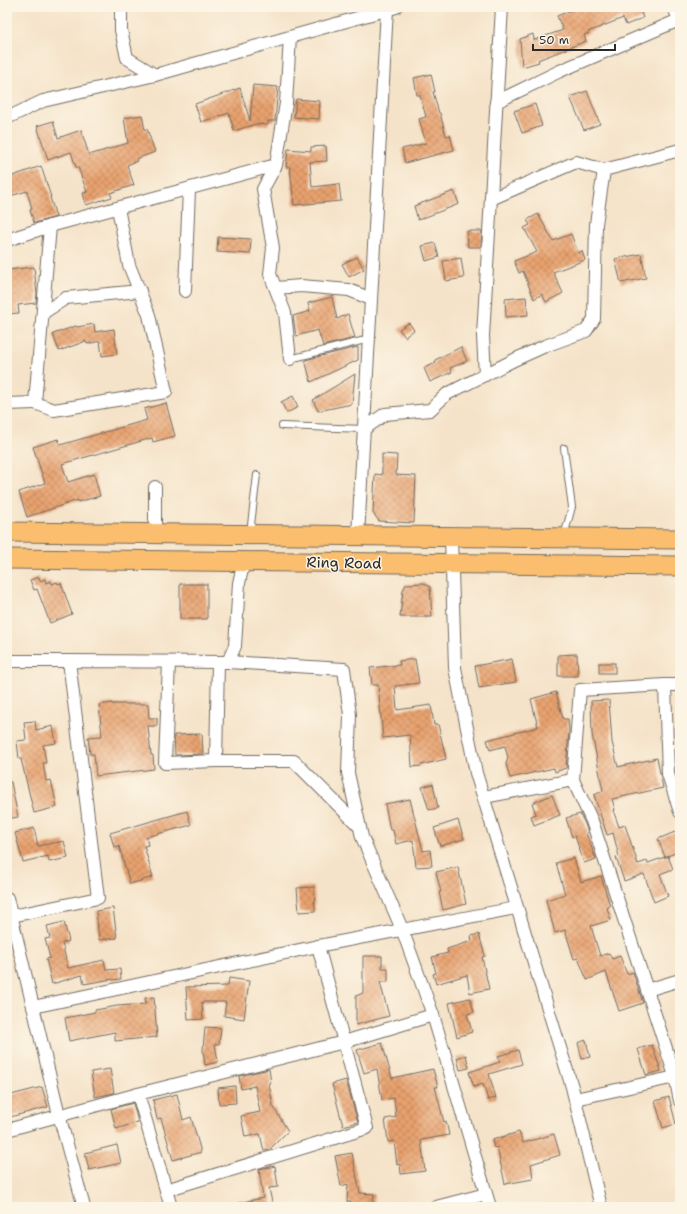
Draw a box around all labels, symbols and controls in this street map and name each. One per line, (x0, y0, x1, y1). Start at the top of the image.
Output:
scale bar (533, 26, 615, 52)
text: 50 m (539, 32, 569, 48)
street label: Ring Road (306, 552, 382, 574)

